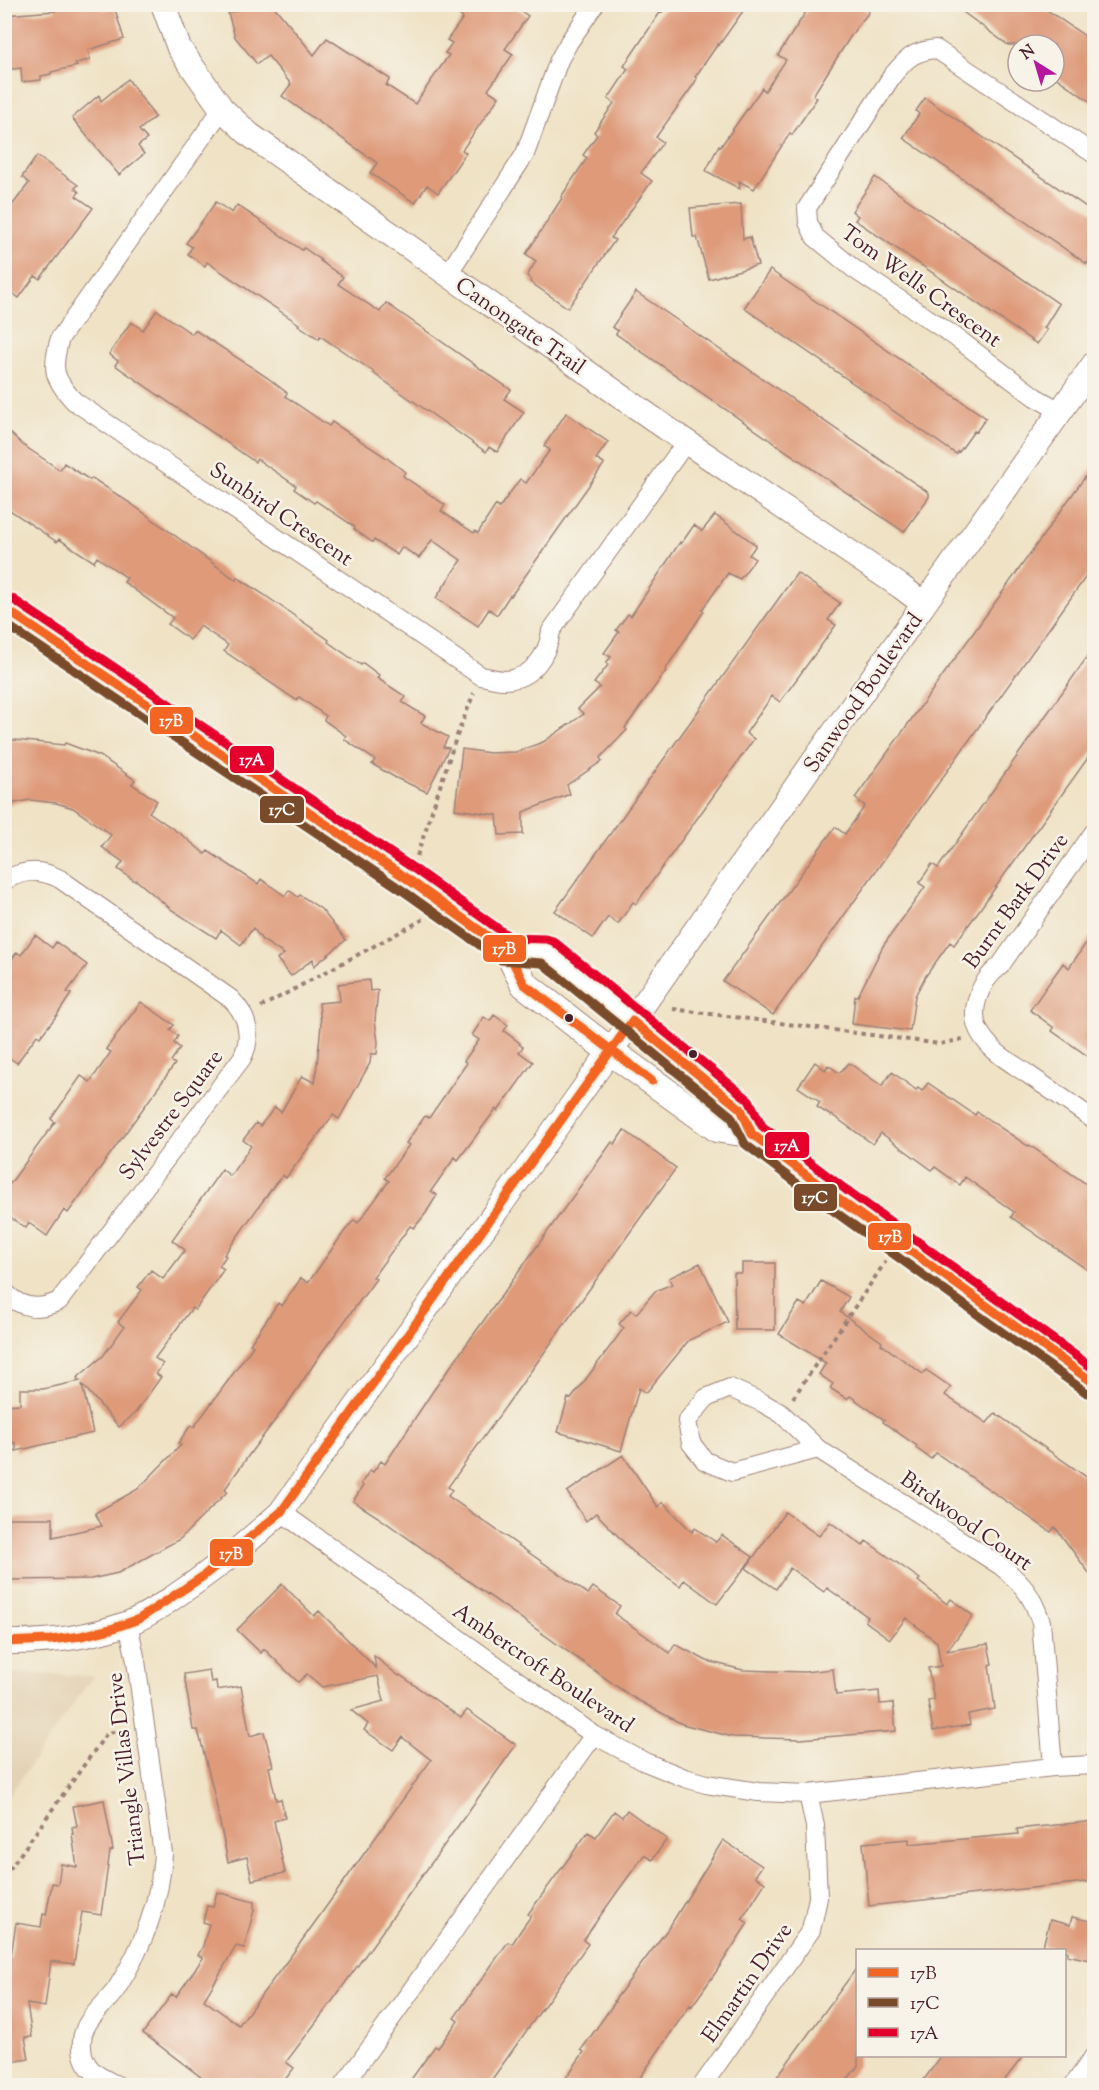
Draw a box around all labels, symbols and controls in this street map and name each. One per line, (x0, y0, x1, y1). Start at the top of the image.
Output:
north arrow (1006, 33, 1066, 93)
text: N (1016, 40, 1041, 66)
street label: Tom Wells Crescent (833, 218, 1008, 357)
street label: Canongate Trail (448, 271, 591, 384)
street label: Sunbird Crescent (202, 455, 359, 576)
street label: Sanwood Boulevard (797, 607, 932, 780)
line badge: 17B (149, 706, 194, 735)
text: 17B (159, 711, 183, 734)
line badge: 17A (229, 745, 275, 774)
text: 17A (239, 750, 265, 773)
line badge: 17C (259, 795, 305, 824)
text: 17C (269, 800, 295, 823)
street label: Burnt Bark Drive (957, 827, 1078, 976)
line badge: 17B (482, 934, 527, 963)
text: 17B (492, 939, 516, 962)
unlabelled marker (563, 1012, 575, 1024)
street label: Sylvestre Square (113, 1044, 232, 1188)
unlabelled marker (687, 1048, 699, 1060)
line badge: 17A (764, 1131, 810, 1159)
text: 17A (774, 1136, 800, 1159)
line badge: 17C (793, 1183, 838, 1212)
text: 17C (802, 1188, 828, 1211)
line badge: 17B (867, 1222, 912, 1251)
text: 17B (878, 1227, 902, 1250)
street label: Birdwood Court (893, 1465, 1038, 1580)
line badge: 17B (209, 1538, 254, 1567)
text: 17B (219, 1544, 243, 1567)
street label: Ambercroft Boulevard (445, 1597, 639, 1742)
street label: Triangle Villas Drive (100, 1670, 156, 1867)
street label: Elmartin Drive (695, 1917, 802, 2050)
legend (856, 1949, 1066, 2057)
text: 17B (910, 1962, 936, 1988)
text: 17C (910, 1992, 940, 2018)
text: 17A (910, 2022, 939, 2048)

